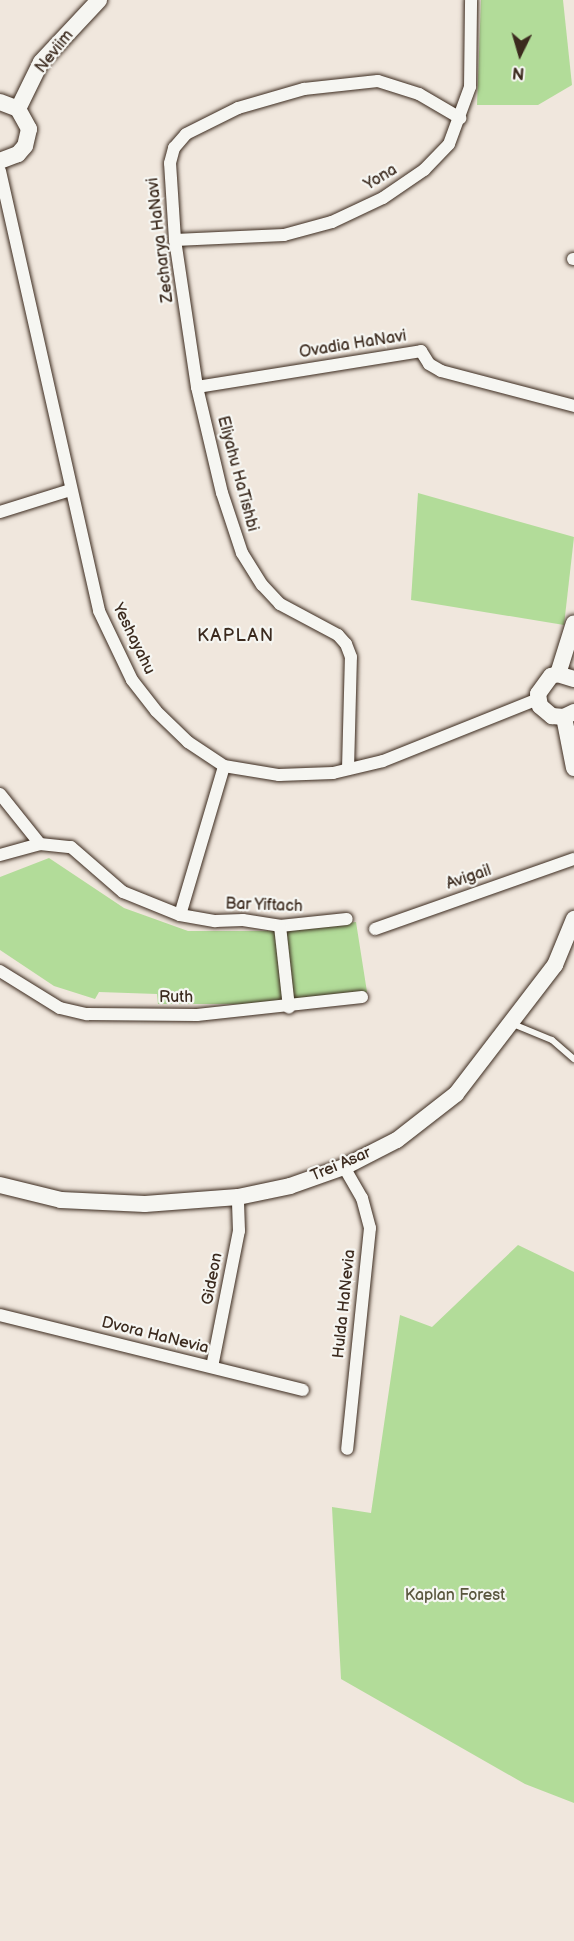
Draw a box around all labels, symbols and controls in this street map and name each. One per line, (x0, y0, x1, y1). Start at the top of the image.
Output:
north arrow (490, 24, 550, 84)
street label: Neviim (32, 27, 78, 77)
text: N (512, 62, 525, 82)
street label: Yona (361, 161, 401, 195)
street label: Zecharya HaNavi (144, 176, 178, 304)
street label: Ovadia HaNavi (298, 327, 408, 363)
street label: Eliyahu HaTishbi (212, 414, 262, 534)
street label: Yeshayahu (108, 600, 158, 678)
district label: KAPLAN (197, 625, 275, 647)
street label: Avigail (444, 861, 494, 895)
street label: Bar Yiftach (225, 895, 303, 917)
street label: Ruth (159, 988, 193, 1008)
street label: Trei Asar (308, 1144, 374, 1186)
street label: Hulda HaNevia (330, 1249, 360, 1359)
street label: Gideon (199, 1251, 227, 1307)
street label: Dvora HaNevia (99, 1313, 211, 1359)
park label: Kaplan Forest (405, 1586, 505, 1606)

